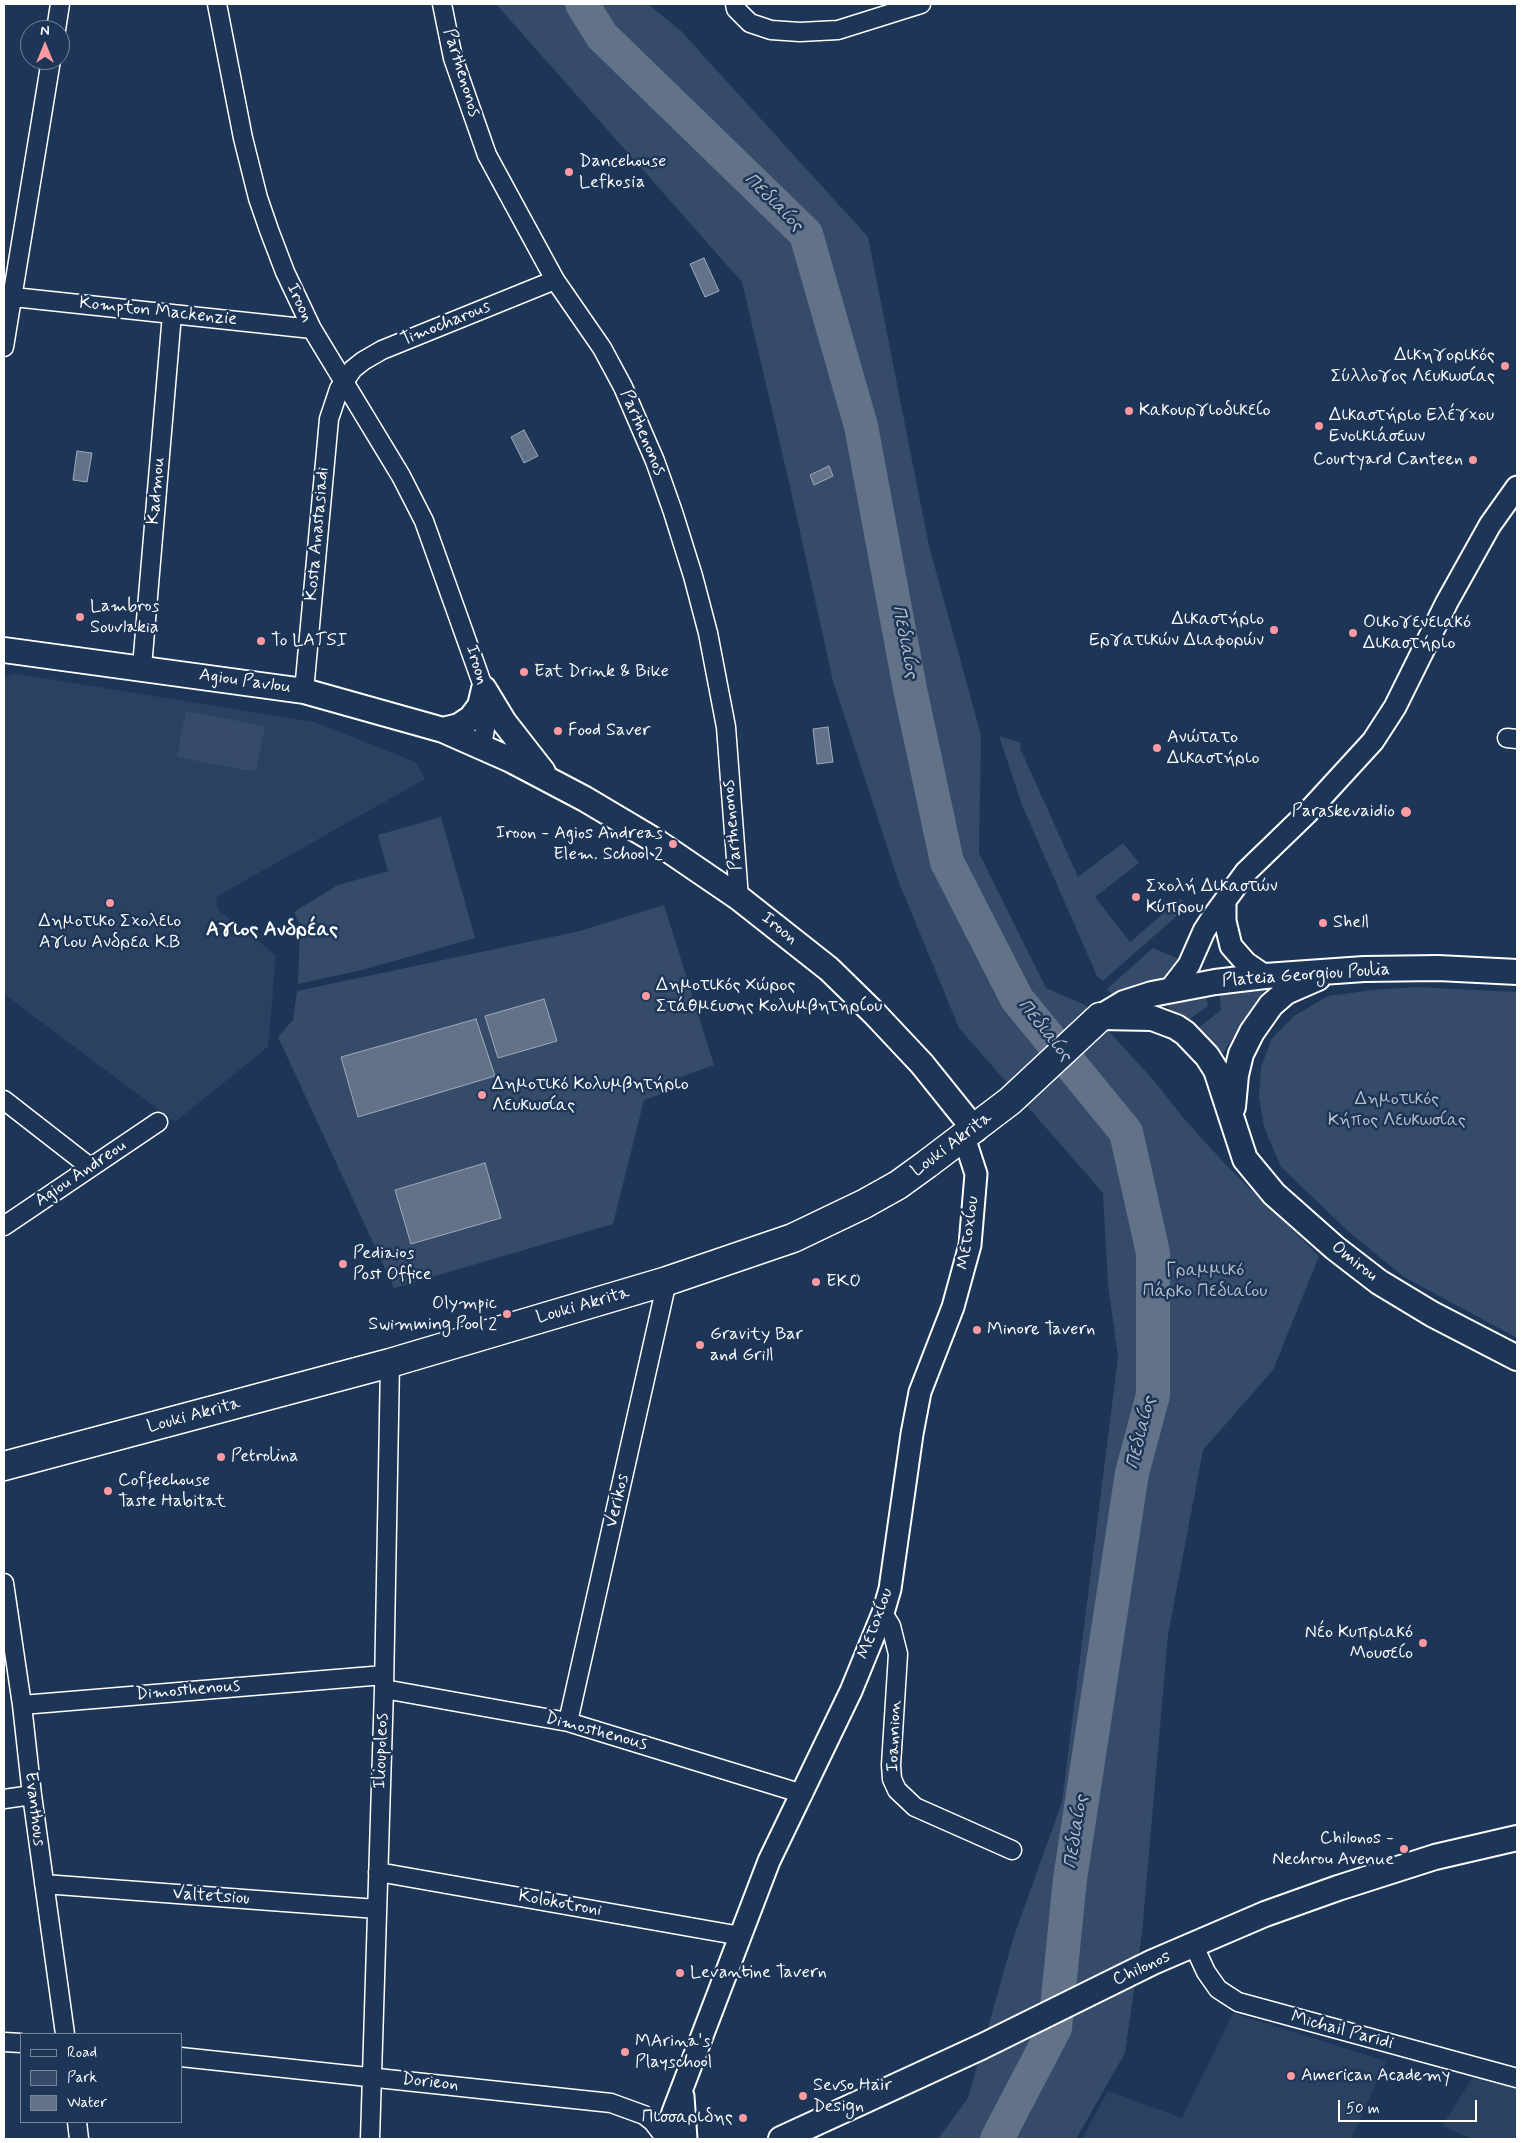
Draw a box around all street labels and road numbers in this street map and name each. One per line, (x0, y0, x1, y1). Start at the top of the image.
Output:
street label: Parthenonos (437, 26, 485, 120)
street label: Iroon (281, 280, 317, 326)
street label: Kompton Mackenzie (78, 293, 238, 331)
street label: Timocharous (398, 296, 494, 352)
street label: Parthenonos (614, 387, 670, 479)
street label: Kadmou (143, 456, 171, 526)
street label: Kosta Anastasiadi (301, 466, 335, 602)
street label: Iroon (460, 642, 492, 688)
street label: Agiou Pavlou (198, 665, 292, 699)
street label: Parthenonos (718, 779, 748, 871)
street label: Iroon (756, 908, 802, 950)
street label: Plateia Georgiou Poulia (1221, 959, 1391, 993)
street label: Louki Akrita (907, 1108, 997, 1182)
street label: Agiou Andreou (31, 1136, 131, 1212)
street label: Μετοχίου (953, 1195, 985, 1271)
street label: Omirou (1326, 1237, 1382, 1287)
street label: Louki Akrita (534, 1282, 632, 1330)
street label: Louki Akrita (145, 1393, 243, 1439)
street label: Verikos (601, 1472, 635, 1530)
street label: Μετοχίου (853, 1585, 899, 1663)
street label: Dimosthenous (135, 1676, 241, 1706)
street label: Ioannion (883, 1700, 907, 1772)
street label: Dimosthenous (542, 1708, 650, 1756)
street label: Ilioupoleos (370, 1713, 394, 1789)
street label: Evanthous (19, 1770, 49, 1848)
street label: Valtetsiou (172, 1884, 250, 1910)
street label: Kolokotroni (517, 1886, 603, 1922)
street label: Chilonos (1110, 1946, 1174, 1992)
street label: Michail Paridi (1289, 2007, 1395, 2055)
street label: Dorieon (401, 2069, 459, 2097)

